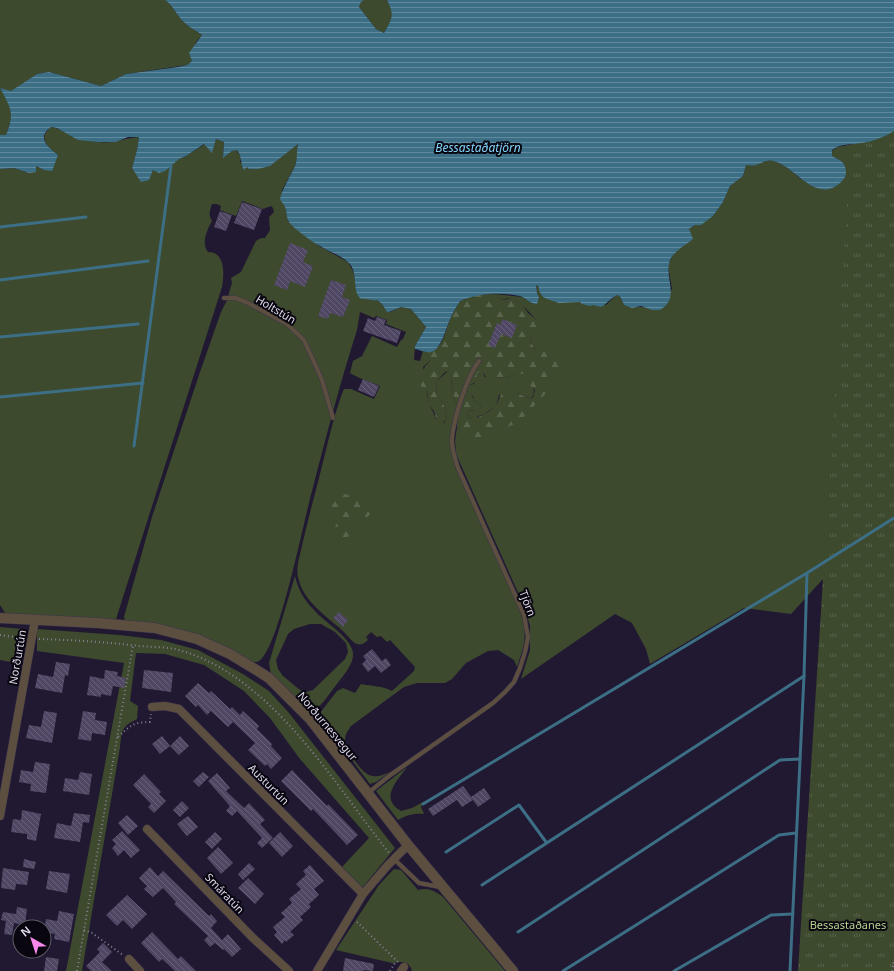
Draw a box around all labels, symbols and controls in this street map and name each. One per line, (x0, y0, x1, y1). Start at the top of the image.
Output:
water label: Bessastaðatjörn (435, 139, 521, 156)
street label: Holtstún (253, 291, 299, 327)
street label: Tjörn (516, 588, 540, 618)
street label: Norðurtún (5, 629, 29, 685)
street label: Norðurnesvegur (295, 688, 362, 764)
street label: Austurtún (245, 760, 293, 808)
street label: Smáratún (202, 870, 248, 916)
park label: Bessastaðanes (810, 917, 886, 932)
north arrow (12, 919, 52, 959)
text: N (17, 922, 34, 939)

